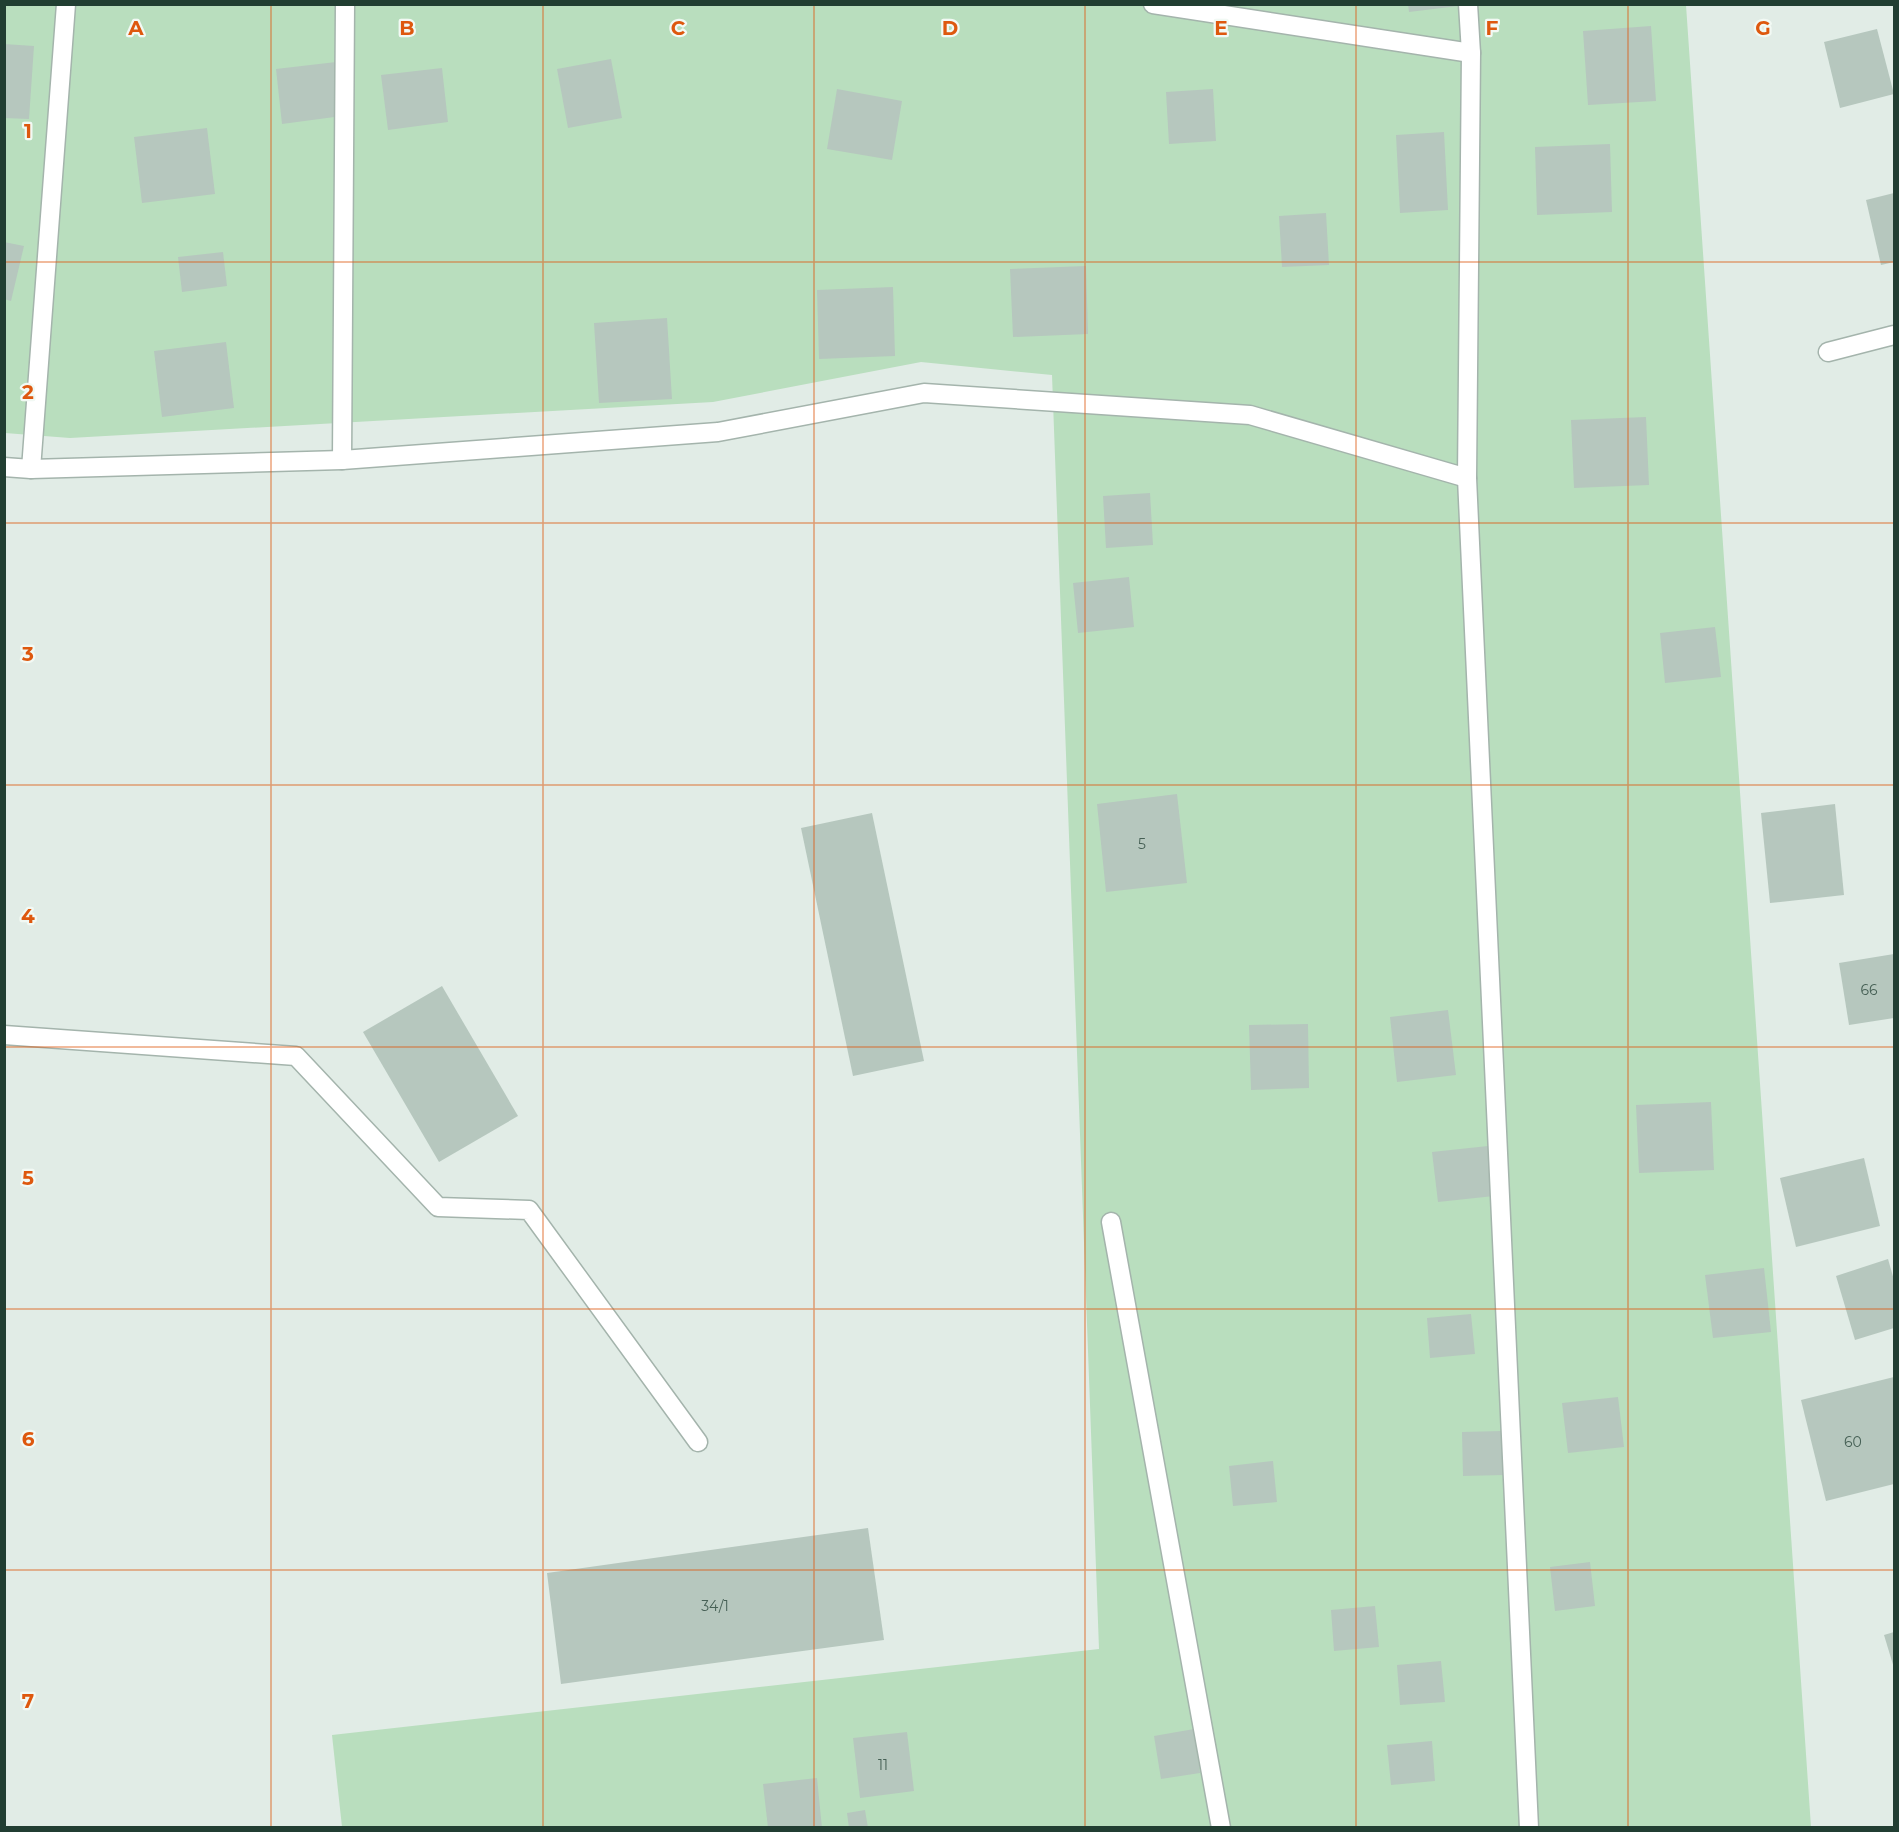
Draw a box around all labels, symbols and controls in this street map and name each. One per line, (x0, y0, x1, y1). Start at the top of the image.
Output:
text: A (127, 16, 144, 40)
text: B (399, 16, 415, 40)
text: C (671, 16, 686, 40)
text: D (942, 16, 958, 40)
text: E (1214, 16, 1228, 40)
text: F (1486, 16, 1499, 40)
text: G (1755, 16, 1771, 40)
text: 1 (24, 119, 32, 143)
text: 2 (22, 380, 34, 404)
text: 3 (21, 642, 34, 666)
house number: 5 (1138, 835, 1146, 853)
text: 4 (21, 904, 35, 928)
house number: 66 (1860, 981, 1878, 999)
text: 5 (22, 1166, 34, 1190)
text: 6 (22, 1427, 35, 1451)
house number: 60 (1844, 1433, 1862, 1451)
house number: 34/1 (701, 1597, 729, 1615)
text: 7 (22, 1689, 34, 1713)
house number: 11 (878, 1756, 888, 1774)

